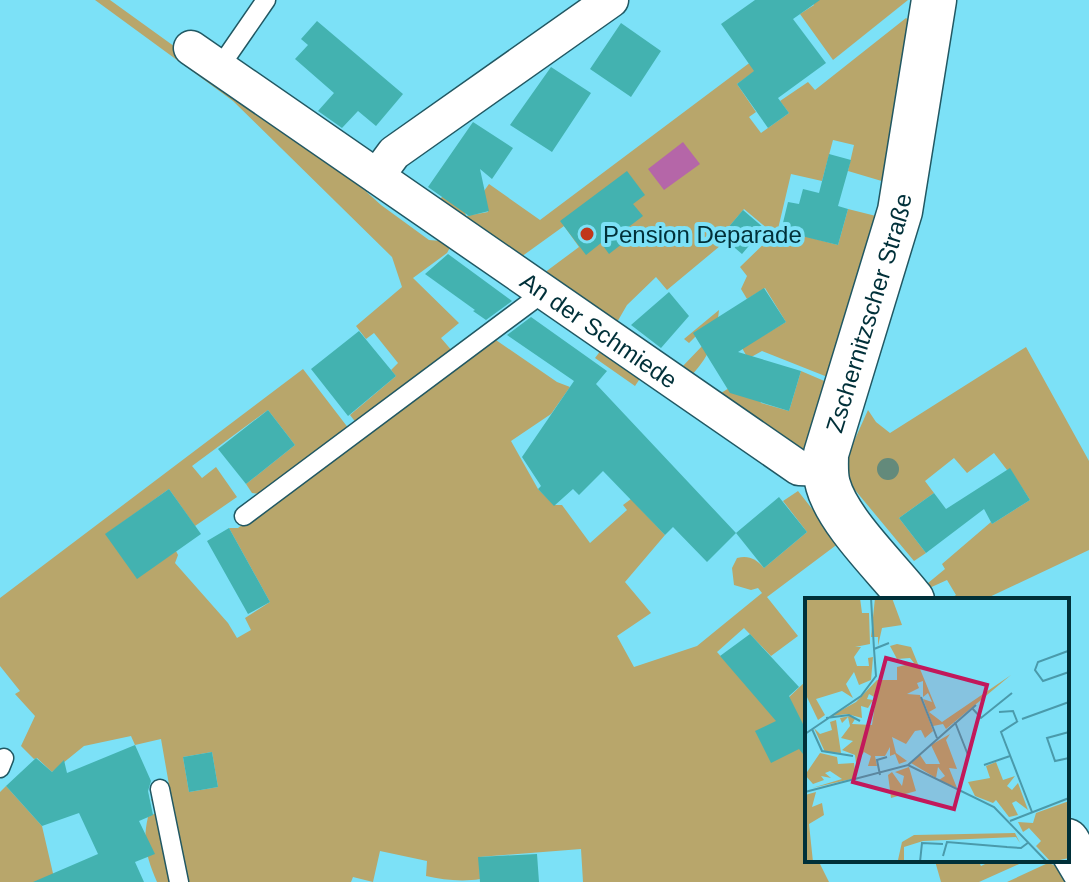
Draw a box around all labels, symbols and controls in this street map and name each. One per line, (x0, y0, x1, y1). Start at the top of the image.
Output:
street label: Zschernitzscher Straße (820, 191, 916, 436)
place label: Pension Deparade (603, 221, 802, 248)
marker: Pension Deparade (578, 225, 596, 243)
street label: An der Schmiede (516, 266, 683, 393)
inset map (805, 598, 1069, 862)

